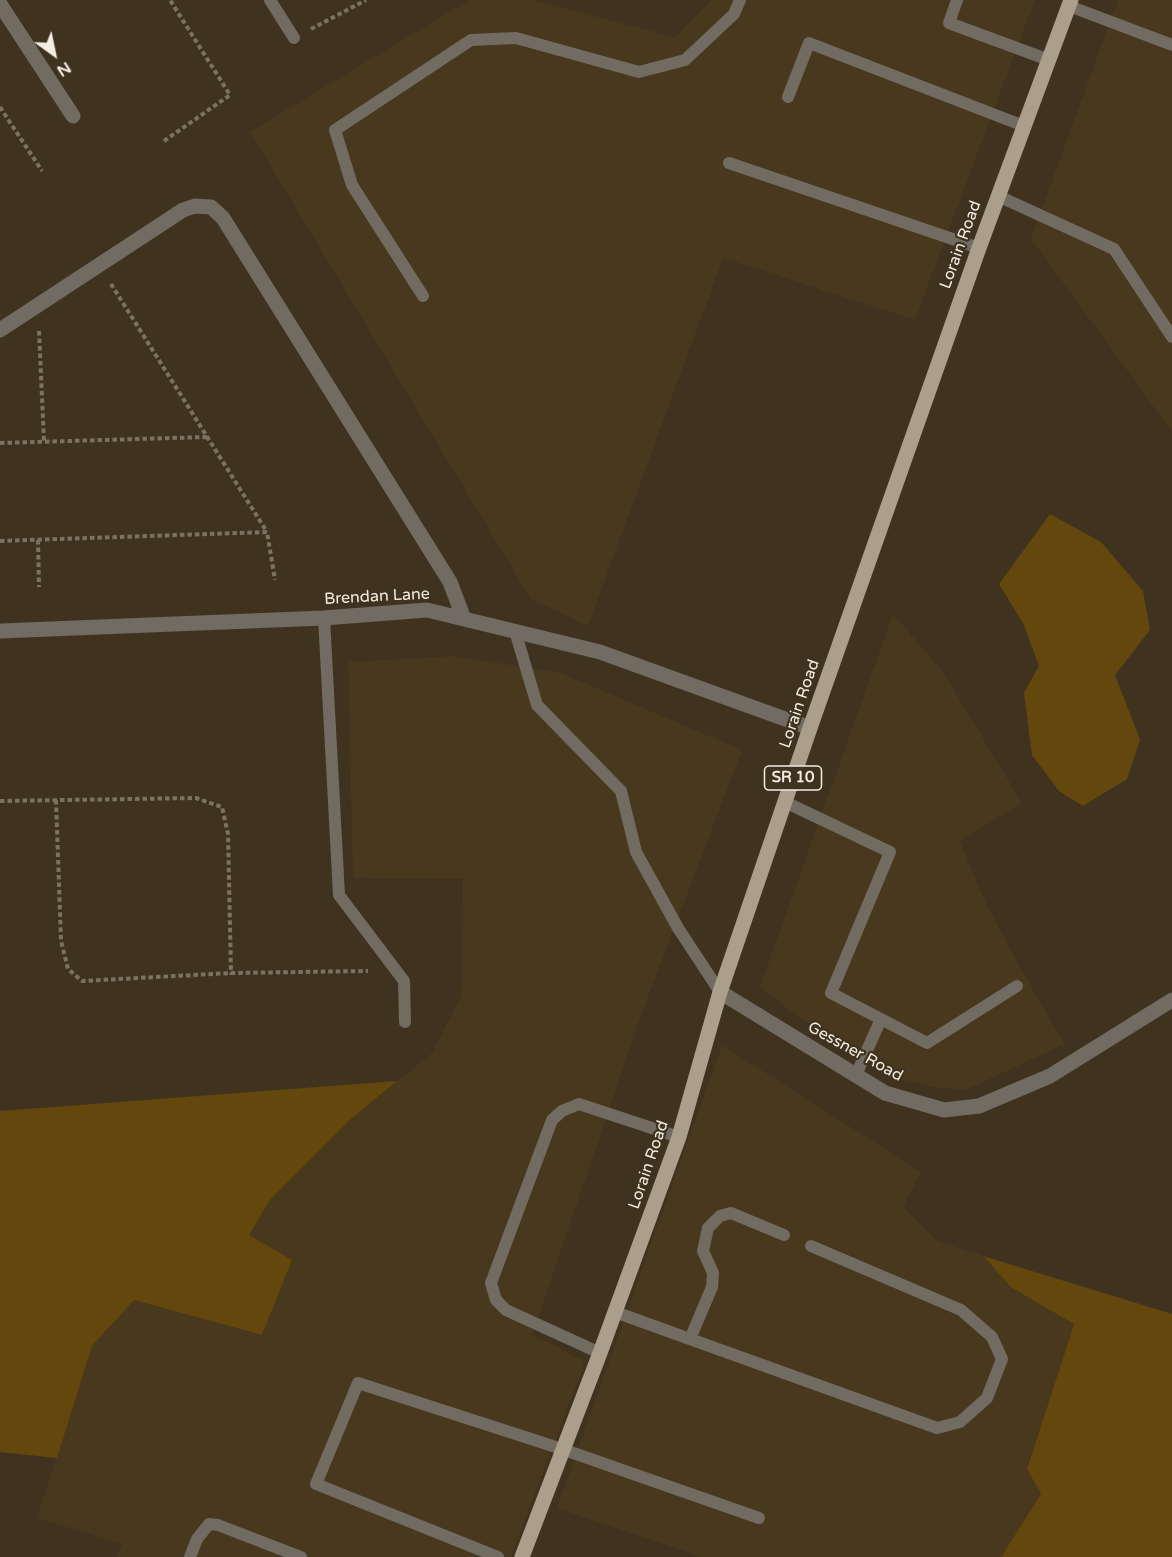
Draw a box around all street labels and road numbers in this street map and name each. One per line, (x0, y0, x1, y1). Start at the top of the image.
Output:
street label: Lorain Road (936, 198, 986, 292)
street label: Brendan Lane (324, 585, 430, 609)
street label: Lorain Road (776, 657, 824, 751)
road number: SR 10 (764, 766, 822, 790)
street label: Gessner Road (804, 1018, 906, 1086)
street label: Lorain Road (625, 1118, 673, 1212)

